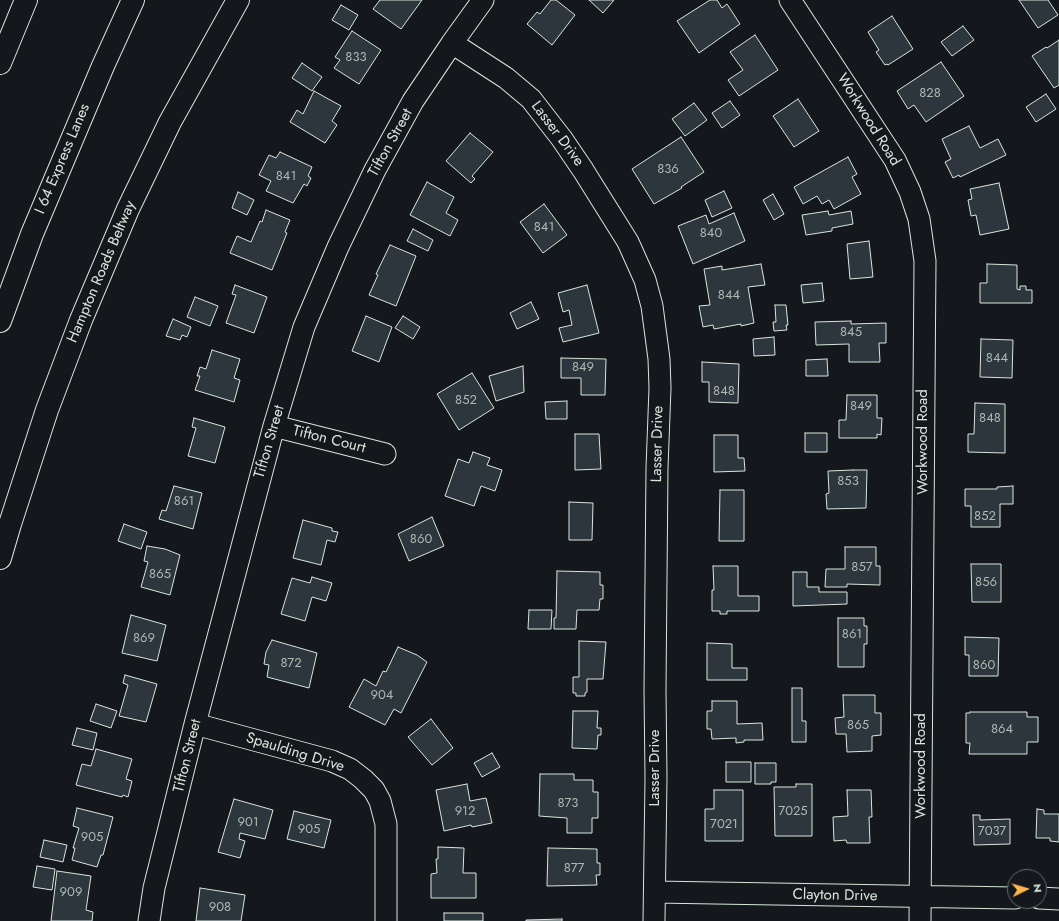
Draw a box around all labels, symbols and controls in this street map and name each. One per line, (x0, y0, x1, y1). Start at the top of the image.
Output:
house number: 833 (345, 50, 367, 66)
street label: Workwood Road (832, 70, 904, 170)
house number: 828 (919, 86, 941, 102)
street label: Lasser Drive (527, 98, 587, 170)
street label: I 64 Express Lanes (32, 101, 94, 217)
street label: Tifton Street (365, 106, 417, 180)
house number: 836 (657, 162, 679, 178)
house number: 841 (276, 169, 296, 185)
street label: Hampton Roads Beltway (64, 198, 140, 346)
house number: 841 (534, 220, 554, 236)
house number: 840 (700, 226, 722, 242)
house number: 844 (718, 288, 740, 304)
house number: 845 (840, 325, 862, 341)
house number: 844 (986, 351, 1008, 367)
house number: 849 (572, 360, 594, 376)
house number: 848 (713, 384, 735, 400)
street label: Workwood Road (914, 389, 932, 495)
house number: 852 (455, 393, 477, 409)
house number: 849 (850, 399, 872, 415)
street label: Tifton Street (251, 403, 289, 481)
street label: Lasser Drive (648, 405, 668, 483)
house number: 848 (979, 411, 1001, 427)
street label: Tifton Court (291, 422, 367, 458)
house number: 853 (837, 474, 859, 490)
house number: 861 (174, 494, 194, 510)
house number: 852 (974, 509, 996, 525)
house number: 860 (410, 532, 432, 548)
house number: 857 (851, 560, 873, 576)
house number: 865 (149, 567, 171, 583)
house number: 856 (975, 575, 997, 591)
house number: 861 (842, 627, 862, 643)
house number: 869 (133, 631, 155, 647)
house number: 872 (280, 656, 302, 672)
house number: 860 (973, 658, 995, 674)
house number: 904 (371, 688, 393, 704)
street label: Workwood Road (912, 713, 930, 819)
street label: Tifton Street (170, 717, 206, 795)
house number: 865 (847, 718, 869, 734)
house number: 864 (991, 722, 1013, 738)
street label: Spaulding Drive (244, 729, 346, 777)
street label: Lasser Drive (646, 730, 664, 806)
house number: 873 (558, 796, 578, 812)
house number: 912 (455, 804, 475, 820)
house number: 7025 (778, 804, 808, 820)
house number: 901 (237, 815, 259, 831)
house number: 7021 (710, 817, 738, 833)
house number: 905 (298, 822, 320, 838)
house number: 7037 (978, 824, 1006, 840)
house number: 905 (81, 830, 103, 846)
house number: 877 (564, 861, 584, 877)
north arrow (1007, 869, 1047, 909)
text: N (1030, 883, 1046, 893)
house number: 909 (60, 885, 82, 901)
street label: Clayton Drive (792, 886, 878, 906)
house number: 908 (209, 900, 231, 916)

